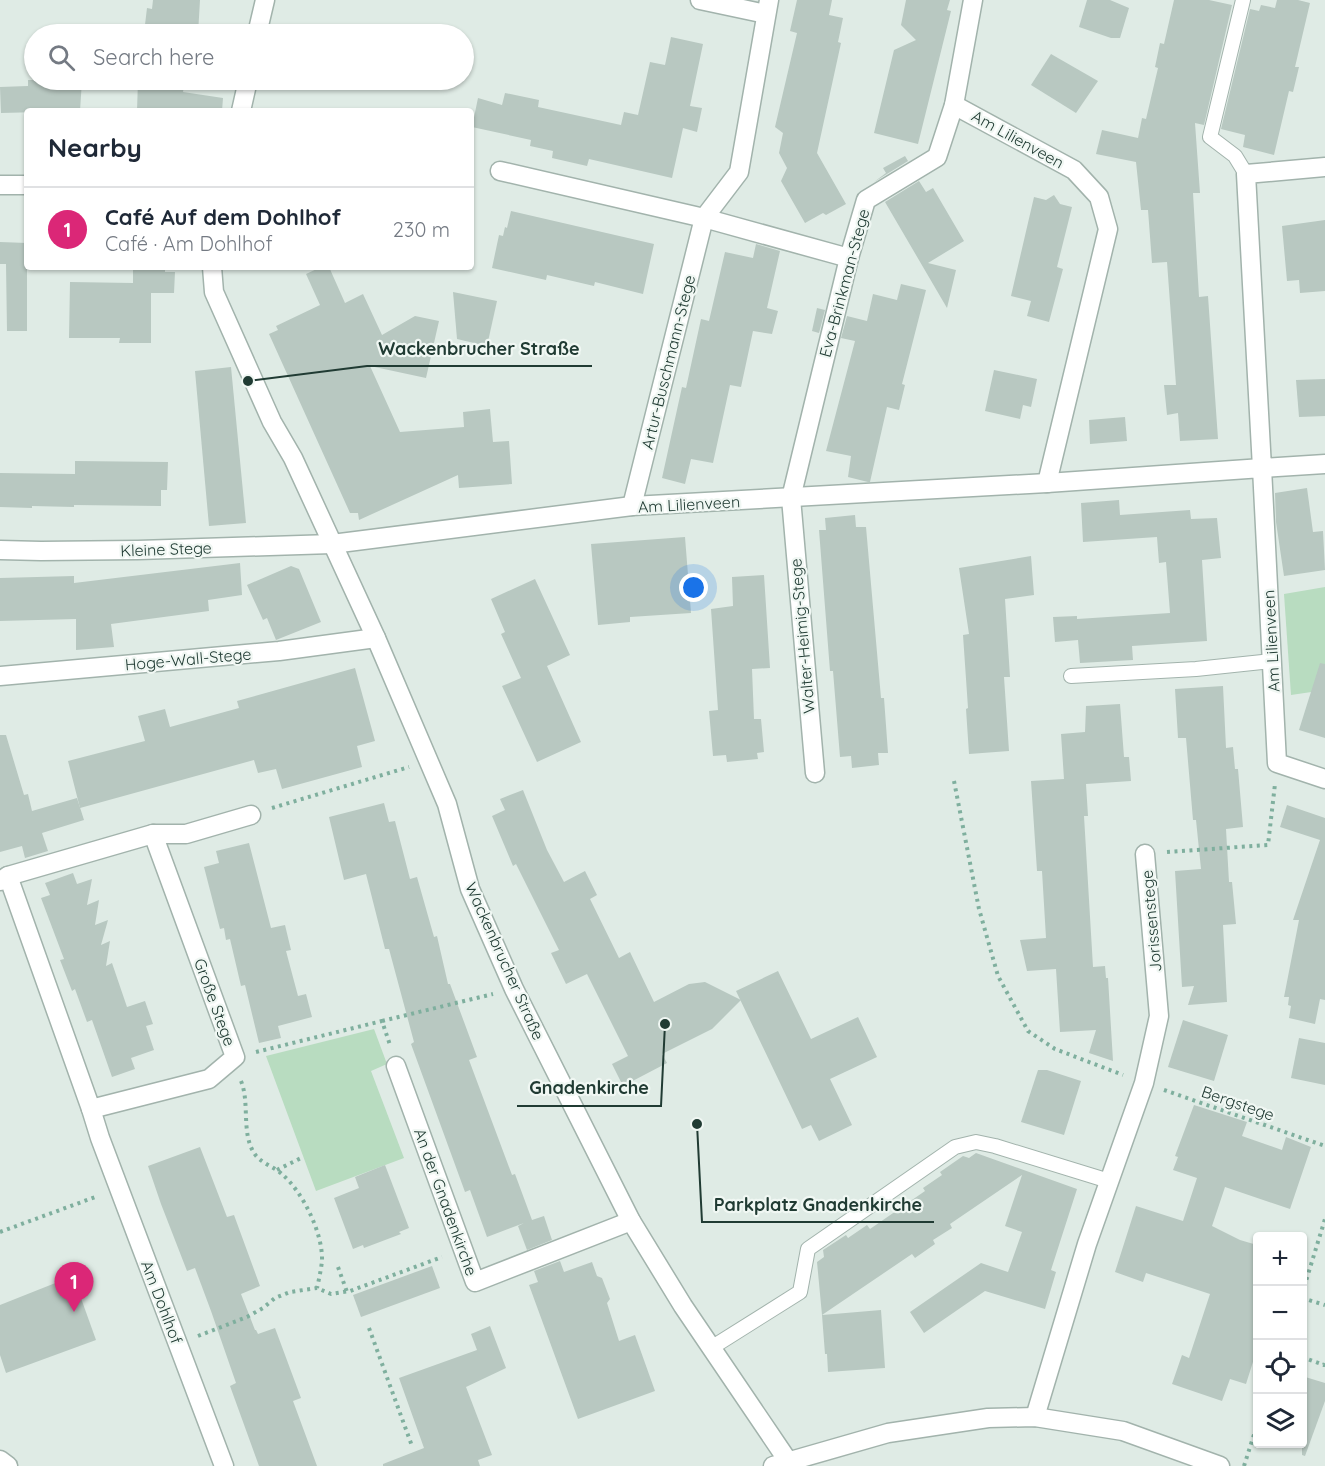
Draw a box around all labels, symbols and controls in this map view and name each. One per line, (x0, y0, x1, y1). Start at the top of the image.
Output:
search box (24, 24, 474, 90)
icon: search (45, 41, 78, 74)
text: Search here (93, 43, 214, 71)
street label: Am Lilienveen (968, 105, 1068, 173)
text: Nearby (48, 131, 142, 164)
text: Café Auf dem Dohlhof (105, 203, 341, 231)
street label: Eva-Brinkman-Stege (815, 207, 873, 359)
text: 1 (64, 217, 71, 242)
text: 230 m (393, 217, 450, 242)
text: Café · Am Dohlhof (105, 231, 273, 256)
street label: Artur-Buschmann-Stege (637, 273, 699, 451)
callout: Wackenbrucher Straße (367, 330, 592, 366)
text: Wackenbrucher Straße (378, 337, 580, 360)
street label: Am Lilienveen (637, 491, 741, 517)
street label: Kleine Stege (120, 537, 212, 561)
street label: Walter-Heimig-Stege (785, 558, 819, 714)
your location (679, 573, 708, 602)
street label: Am Lilienveen (1258, 589, 1284, 693)
street label: Hoge-Wall-Stege (124, 644, 252, 674)
street label: Jorissenstege (1137, 869, 1165, 973)
street label: Wackenbrucher Straße (461, 879, 549, 1043)
street label: Große Stege (190, 955, 240, 1049)
callout: Gnadenkirche (517, 1070, 661, 1106)
text: Gnadenkirche (529, 1076, 649, 1099)
street label: Bergstege (1199, 1081, 1277, 1125)
street label: An der Gnadenkirche (410, 1126, 482, 1278)
callout: Parkplatz Gnadenkirche (702, 1186, 934, 1222)
text: Parkplatz Gnadenkirche (714, 1193, 922, 1216)
map controls (1253, 1232, 1307, 1448)
button: + (1253, 1232, 1307, 1286)
street label: Am Dohlhof (137, 1257, 187, 1347)
pin: 1 (54, 1262, 94, 1312)
button: − (1253, 1286, 1307, 1340)
button: locate (1253, 1340, 1307, 1394)
button: layers (1253, 1394, 1307, 1448)

